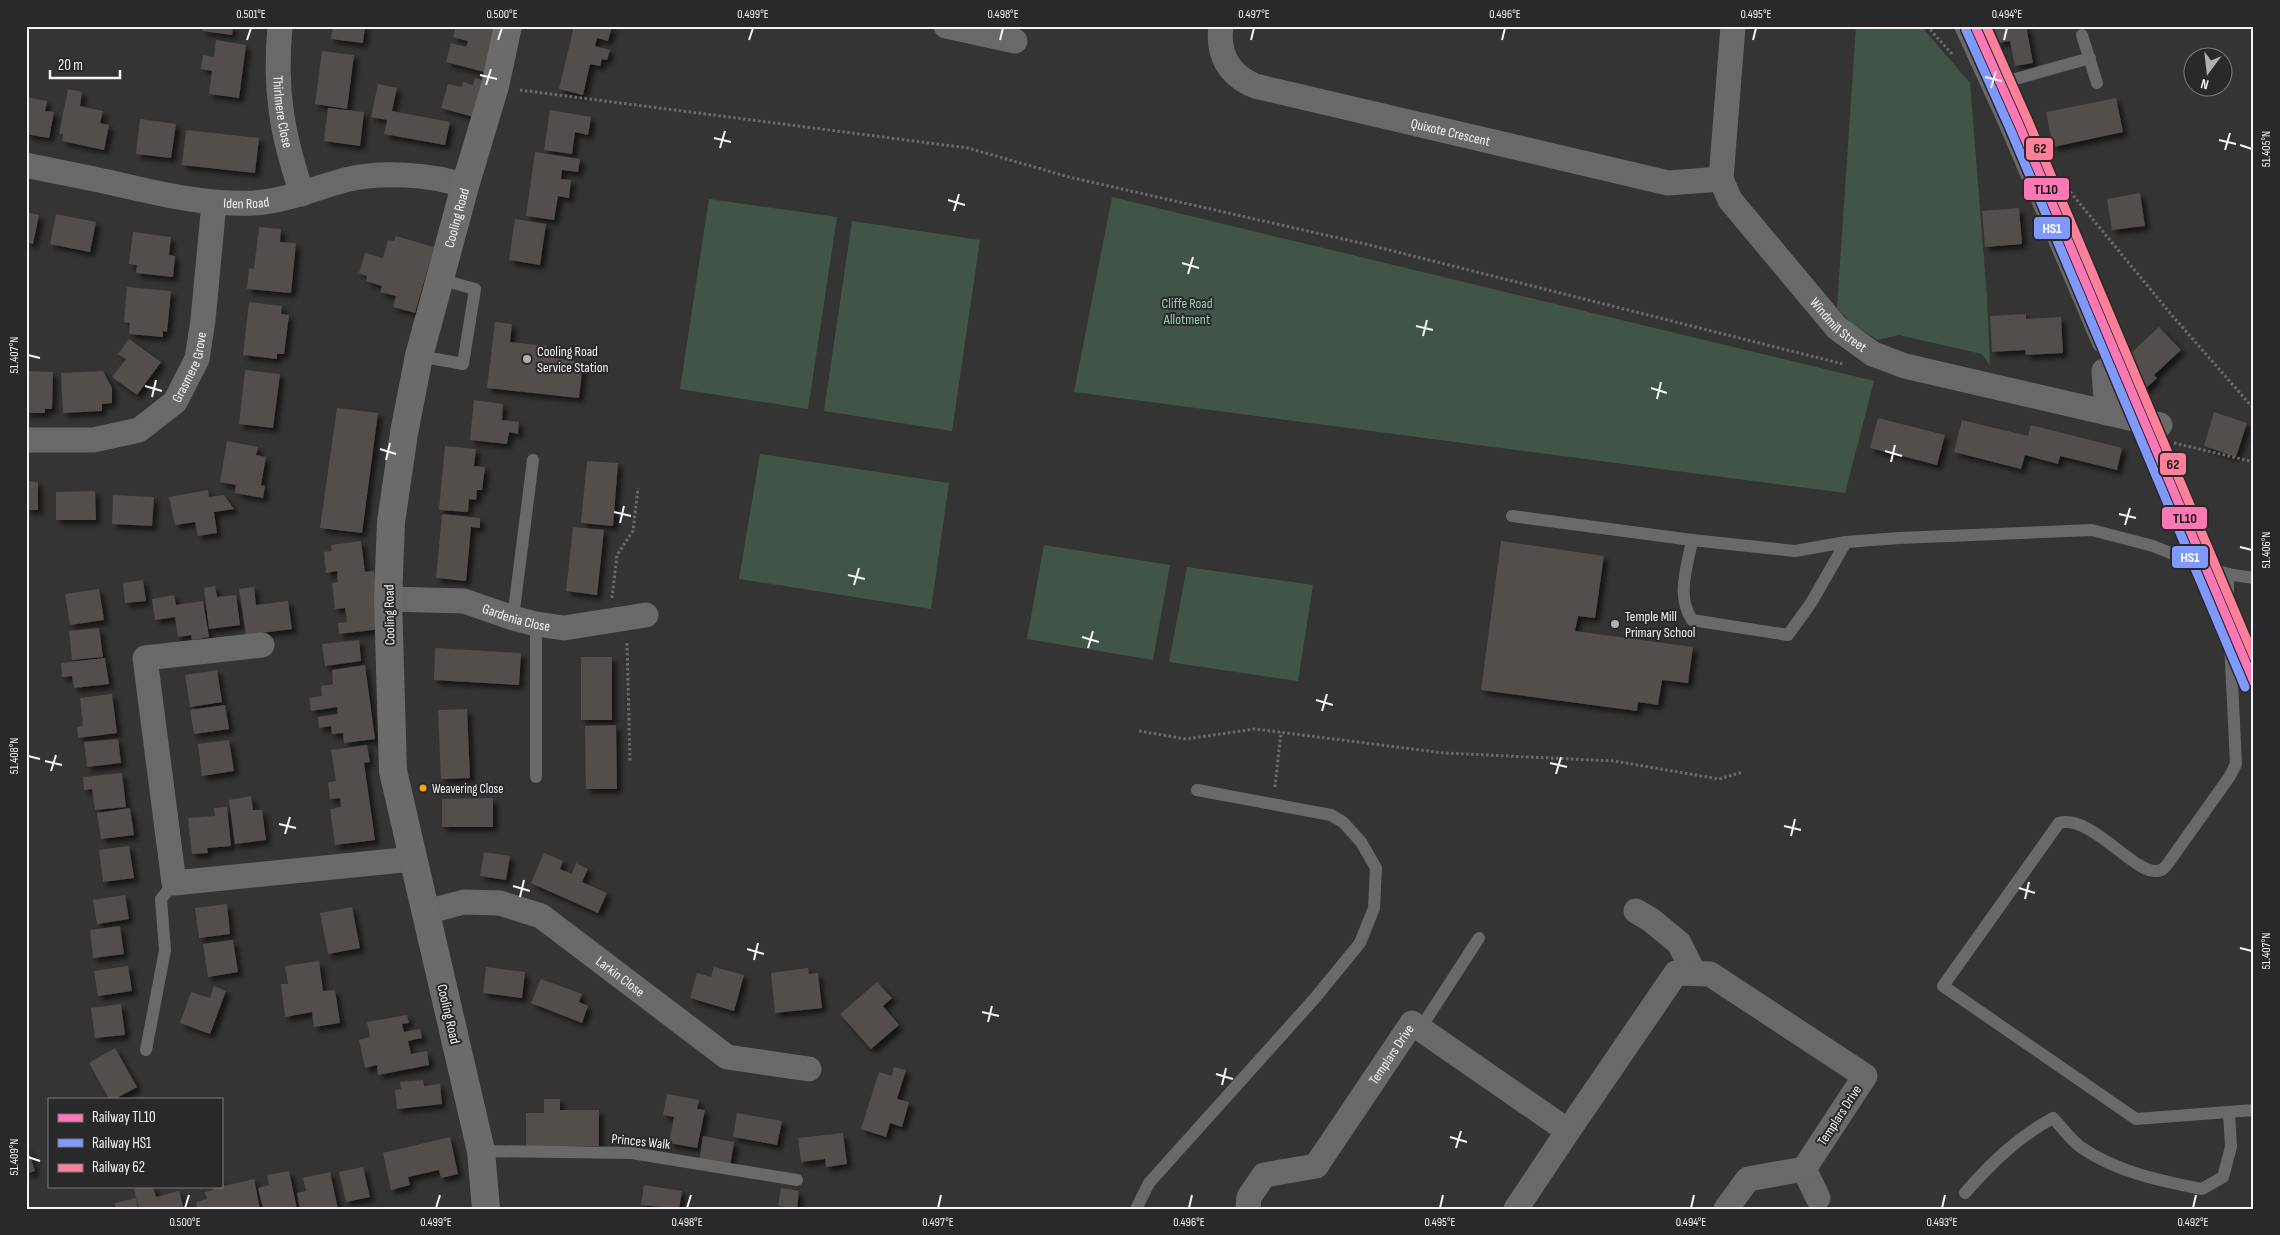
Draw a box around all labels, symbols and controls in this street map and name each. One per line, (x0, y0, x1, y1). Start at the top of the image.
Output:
text: 0.501°E (236, 7, 266, 22)
text: 0.500°E (486, 7, 518, 22)
text: 0.499°E (737, 7, 769, 22)
text: 0.498°E (987, 7, 1019, 22)
text: 0.497°E (1238, 7, 1270, 22)
text: 0.496°E (1489, 7, 1521, 22)
text: 0.495°E (1741, 7, 1772, 22)
text: 0.494°E (1992, 7, 2022, 22)
scale bar (50, 48, 120, 80)
north arrow (2182, 48, 2232, 98)
text: 20 m (58, 56, 83, 75)
street label: Thirlmere Close (269, 75, 296, 150)
text: N (2199, 75, 2211, 93)
street label: Quixote Crescent (1409, 115, 1492, 150)
text: 51.405°N (2259, 131, 2274, 167)
line badge: 62 (2025, 137, 2054, 161)
text: 62 (2034, 140, 2046, 157)
line badge: TL10 (2023, 177, 2070, 201)
text: TL10 (2034, 181, 2058, 198)
street label: Cooling Road (441, 186, 473, 250)
street label: Iden Road (223, 193, 271, 212)
line badge: HS1 (2033, 216, 2071, 240)
text: HS1 (2042, 220, 2062, 237)
street label: Windmill Street (1806, 294, 1870, 356)
park label: Cliffe Road Allotment (1161, 295, 1213, 328)
street label: Grasmere Grove (168, 331, 210, 405)
text: 51.407°N (7, 337, 22, 373)
place label: Cooling Road Service Station (537, 343, 608, 376)
marker: Cooling Road Service Station (521, 353, 533, 365)
line badge: 62 (2159, 452, 2187, 476)
text: 62 (2167, 456, 2179, 473)
line badge: TL10 (2161, 506, 2208, 530)
text: TL10 (2173, 510, 2197, 527)
text: 51.406°N (2259, 532, 2274, 568)
line badge: HS1 (2171, 545, 2209, 569)
text: HS1 (2180, 549, 2200, 566)
street label: Cooling Road (380, 584, 399, 646)
street label: Gardenia Close (480, 600, 551, 635)
place label: Temple Mill Primary School (1625, 608, 1695, 641)
marker: Temple Mill Primary School (1609, 618, 1621, 630)
text: 51.408°N (7, 738, 22, 774)
place label: Weavering Close (432, 781, 504, 797)
marker: Weavering Close (418, 783, 428, 793)
text: 51.407°N (2259, 933, 2274, 969)
street label: Larkin Close (592, 953, 648, 1001)
street label: Cooling Road (433, 983, 464, 1046)
street label: Templars Drive (1365, 1021, 1418, 1088)
street label: Templars Drive (1814, 1082, 1865, 1149)
legend (48, 1098, 222, 1188)
text: Railway TL10 (92, 1108, 156, 1127)
street label: Princes Walk (611, 1130, 672, 1153)
text: Railway HS1 (92, 1134, 152, 1153)
text: 51.409°N (7, 1139, 22, 1175)
text: Railway 62 (92, 1158, 145, 1177)
text: 0.500°E (169, 1215, 201, 1230)
text: 0.499°E (420, 1215, 452, 1230)
text: 0.498°E (671, 1215, 703, 1230)
text: 0.497°E (922, 1215, 954, 1230)
text: 0.496°E (1173, 1215, 1205, 1230)
text: 0.495°E (1425, 1215, 1456, 1230)
text: 0.494°E (1676, 1215, 1706, 1230)
text: 0.493°E (1926, 1215, 1958, 1230)
text: 0.492°E (2177, 1215, 2209, 1230)

